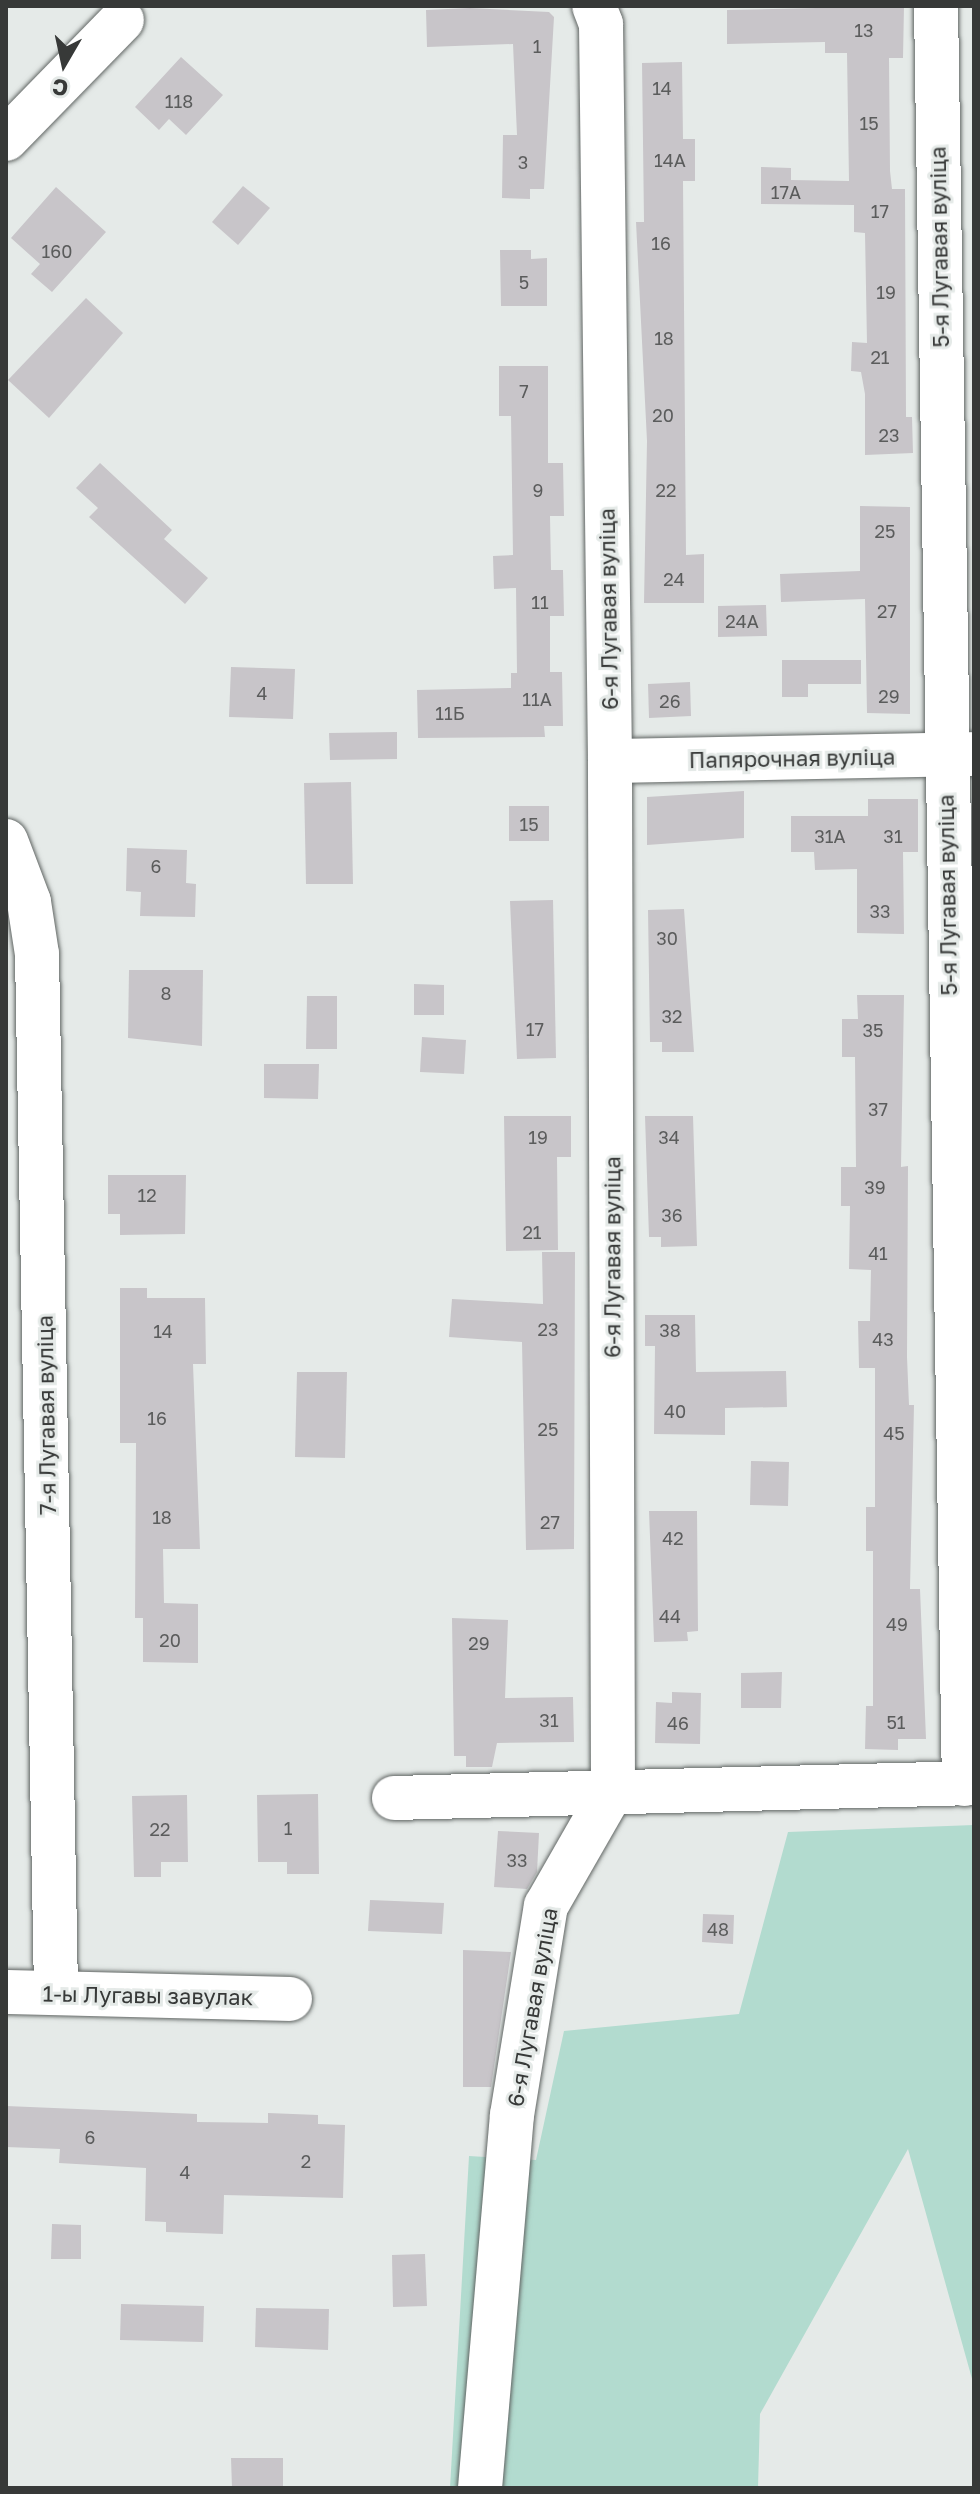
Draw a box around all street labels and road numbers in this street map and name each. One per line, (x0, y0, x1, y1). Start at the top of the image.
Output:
street label: 5-я Лугавая вуліца (924, 146, 954, 348)
street label: 6-я Лугавая вуліца (593, 508, 623, 710)
street label: Папярочная вуліца (689, 743, 895, 773)
street label: 5-я Лугавая вуліца (932, 794, 962, 996)
street label: 6-я Лугавая вуліца (599, 1156, 625, 1358)
street label: 7-я Лугавая вуліца (31, 1315, 61, 1515)
street label: 6-я Лугавая вуліца (501, 1905, 563, 2109)
street label: 1-ы Лугавы завулак (43, 1980, 253, 2010)

